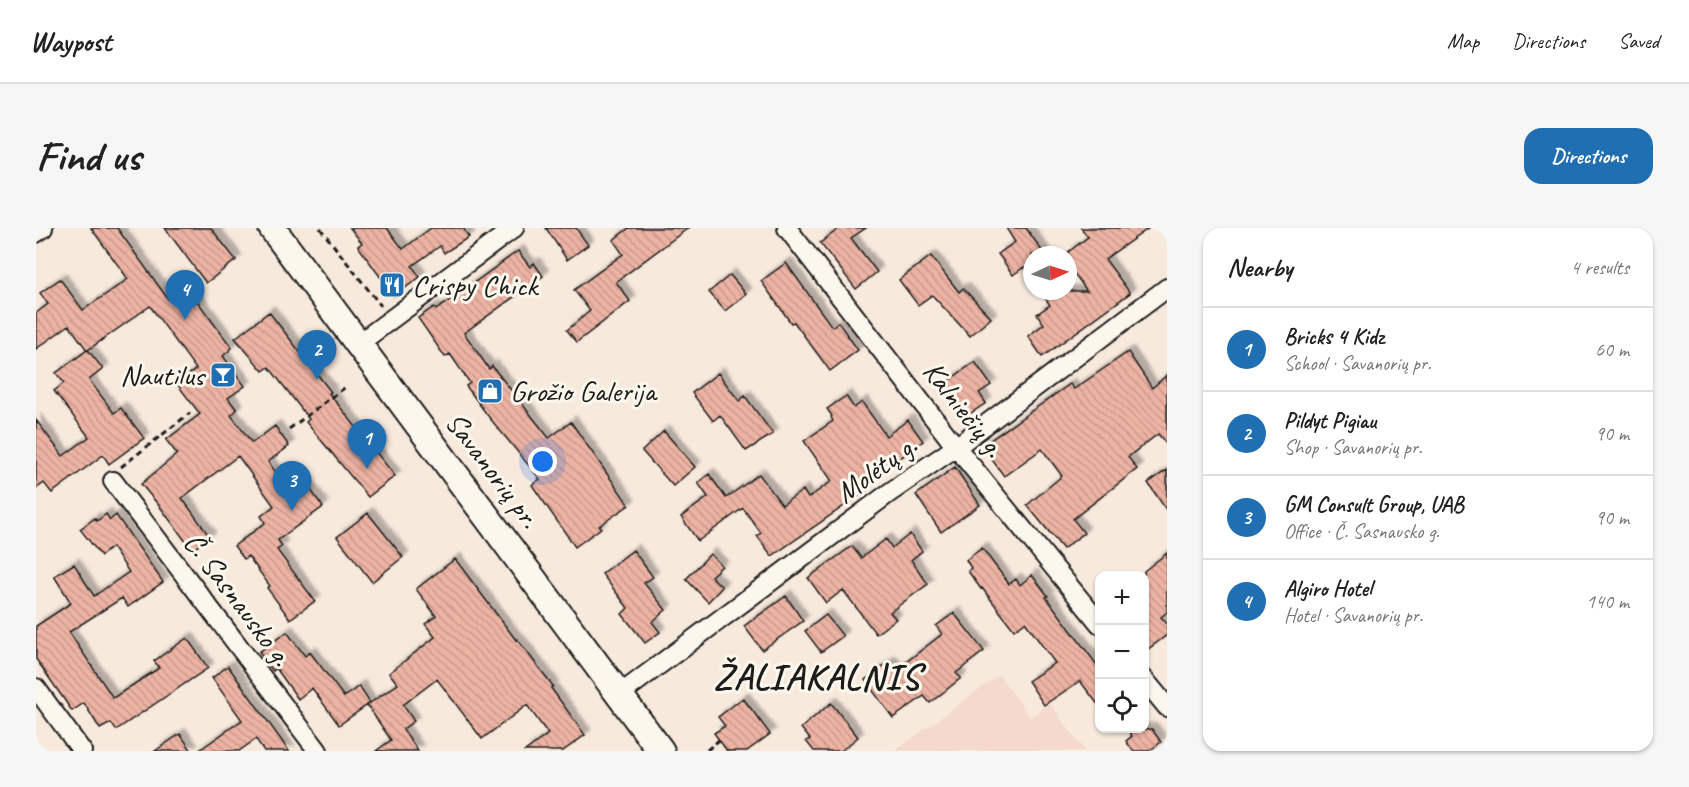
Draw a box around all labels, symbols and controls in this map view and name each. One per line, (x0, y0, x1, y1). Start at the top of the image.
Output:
text: Waypost (30, 24, 111, 59)
text: Map (1447, 28, 1479, 54)
text: Directions (1512, 28, 1585, 54)
text: Saved (1618, 28, 1659, 54)
button: Directions (1524, 128, 1653, 184)
text: Find us (36, 130, 141, 183)
north arrow (1023, 246, 1077, 300)
text: Nearby (1227, 251, 1292, 284)
text: 4 results (1570, 255, 1629, 280)
place label: Crispy Chick (412, 266, 539, 304)
pin: 4 (166, 270, 204, 320)
restaurant icon: Crispy Chick (377, 270, 407, 300)
text: Bricks 4 Kidz (1284, 323, 1384, 351)
pin: 2 (298, 330, 336, 380)
text: 1 (1242, 337, 1251, 362)
text: 60 m (1595, 337, 1629, 362)
text: School · Savanorių pr. (1284, 351, 1431, 376)
street label: Kalniečių g. (915, 353, 1013, 465)
place label: Nautilus (120, 356, 207, 394)
bar icon: Nautilus (208, 360, 238, 390)
place label: Grožio Galerija (510, 372, 658, 410)
shop icon: Grožio Galerija (475, 376, 505, 406)
street label: Savanorių pr. (437, 404, 549, 536)
text: Pildyt Pigiau (1284, 407, 1376, 435)
pin: 1 (348, 420, 386, 469)
text: 2 (1242, 421, 1251, 446)
text: 90 m (1595, 421, 1629, 446)
street label: Molėtų g. (828, 427, 924, 511)
text: Shop · Savanorių pr. (1284, 435, 1422, 460)
your location (528, 447, 557, 476)
pin: 3 (272, 462, 312, 511)
text: GM Consult Group, UAB (1284, 491, 1463, 519)
text: 3 (1242, 505, 1251, 530)
text: 90 m (1595, 505, 1629, 530)
text: Office · Č. Sasnausko g. (1284, 519, 1439, 544)
street label: Č. Sasnausko g. (175, 525, 301, 674)
map controls (1095, 571, 1149, 733)
button: + (1095, 571, 1149, 625)
text: Algiro Hotel (1284, 575, 1372, 603)
text: 4 (1242, 589, 1251, 614)
text: 140 m (1586, 589, 1629, 614)
text: Hotel · Savanorių pr. (1284, 603, 1423, 628)
button: − (1095, 625, 1149, 679)
district label: ŽALIAKALNIS (713, 654, 927, 700)
button: locate (1095, 679, 1149, 733)

